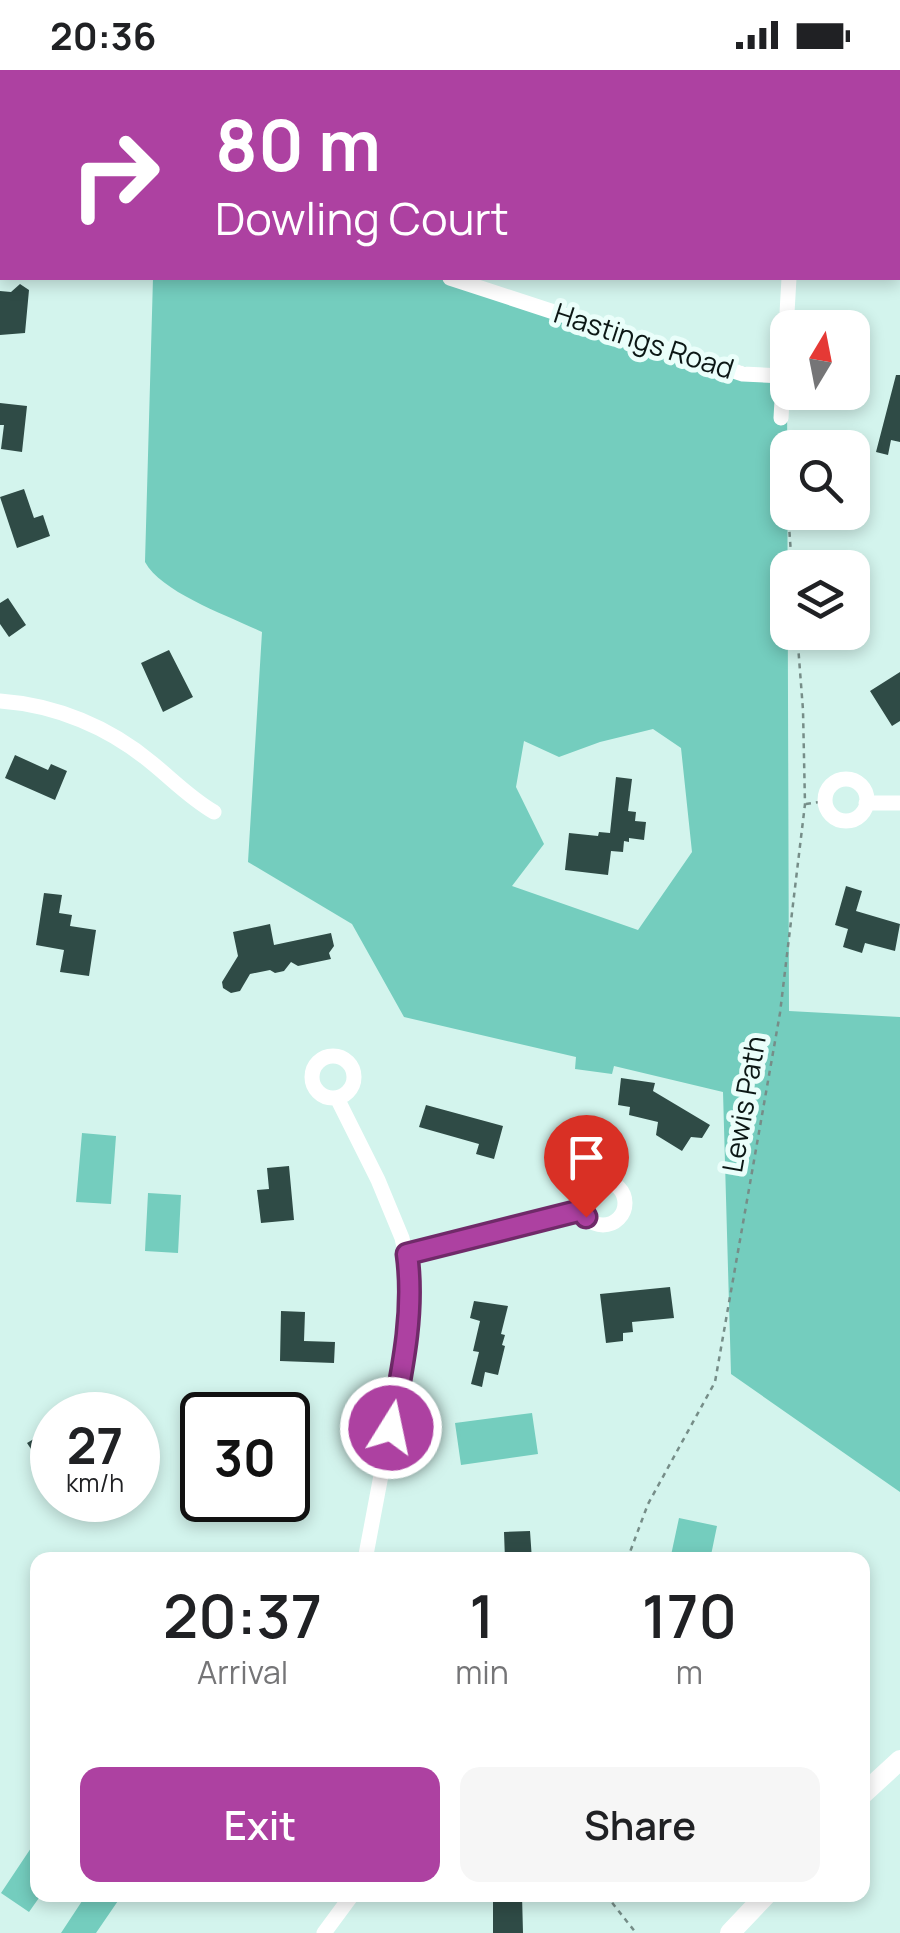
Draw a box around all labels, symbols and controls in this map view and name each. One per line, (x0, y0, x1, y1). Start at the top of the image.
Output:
text: 20:36 (50, 9, 156, 61)
text: 80 m (215, 96, 381, 192)
icon: right (50, 110, 180, 240)
text: Dowling Court (215, 187, 509, 249)
street label: Hastings Road (549, 293, 739, 387)
north arrow (770, 310, 870, 410)
map controls (770, 310, 870, 650)
button: search (770, 430, 870, 530)
button: layers (770, 550, 870, 650)
street label: Lewis Path (712, 1033, 774, 1175)
pin (544, 1115, 629, 1218)
icon: arrive (559, 1130, 614, 1185)
position arrow (339, 1376, 443, 1480)
speed limit sign: 30 (180, 1392, 310, 1522)
text: 27 (67, 1411, 123, 1479)
text: km/h (66, 1465, 124, 1500)
text: 20:37 (163, 1574, 322, 1656)
text: 1 (469, 1574, 495, 1656)
text: 170 (642, 1574, 737, 1656)
text: Arrival (197, 1650, 288, 1694)
text: min (455, 1650, 509, 1694)
text: m (676, 1650, 703, 1694)
button: Exit (80, 1767, 440, 1882)
button: Share (460, 1767, 820, 1882)

